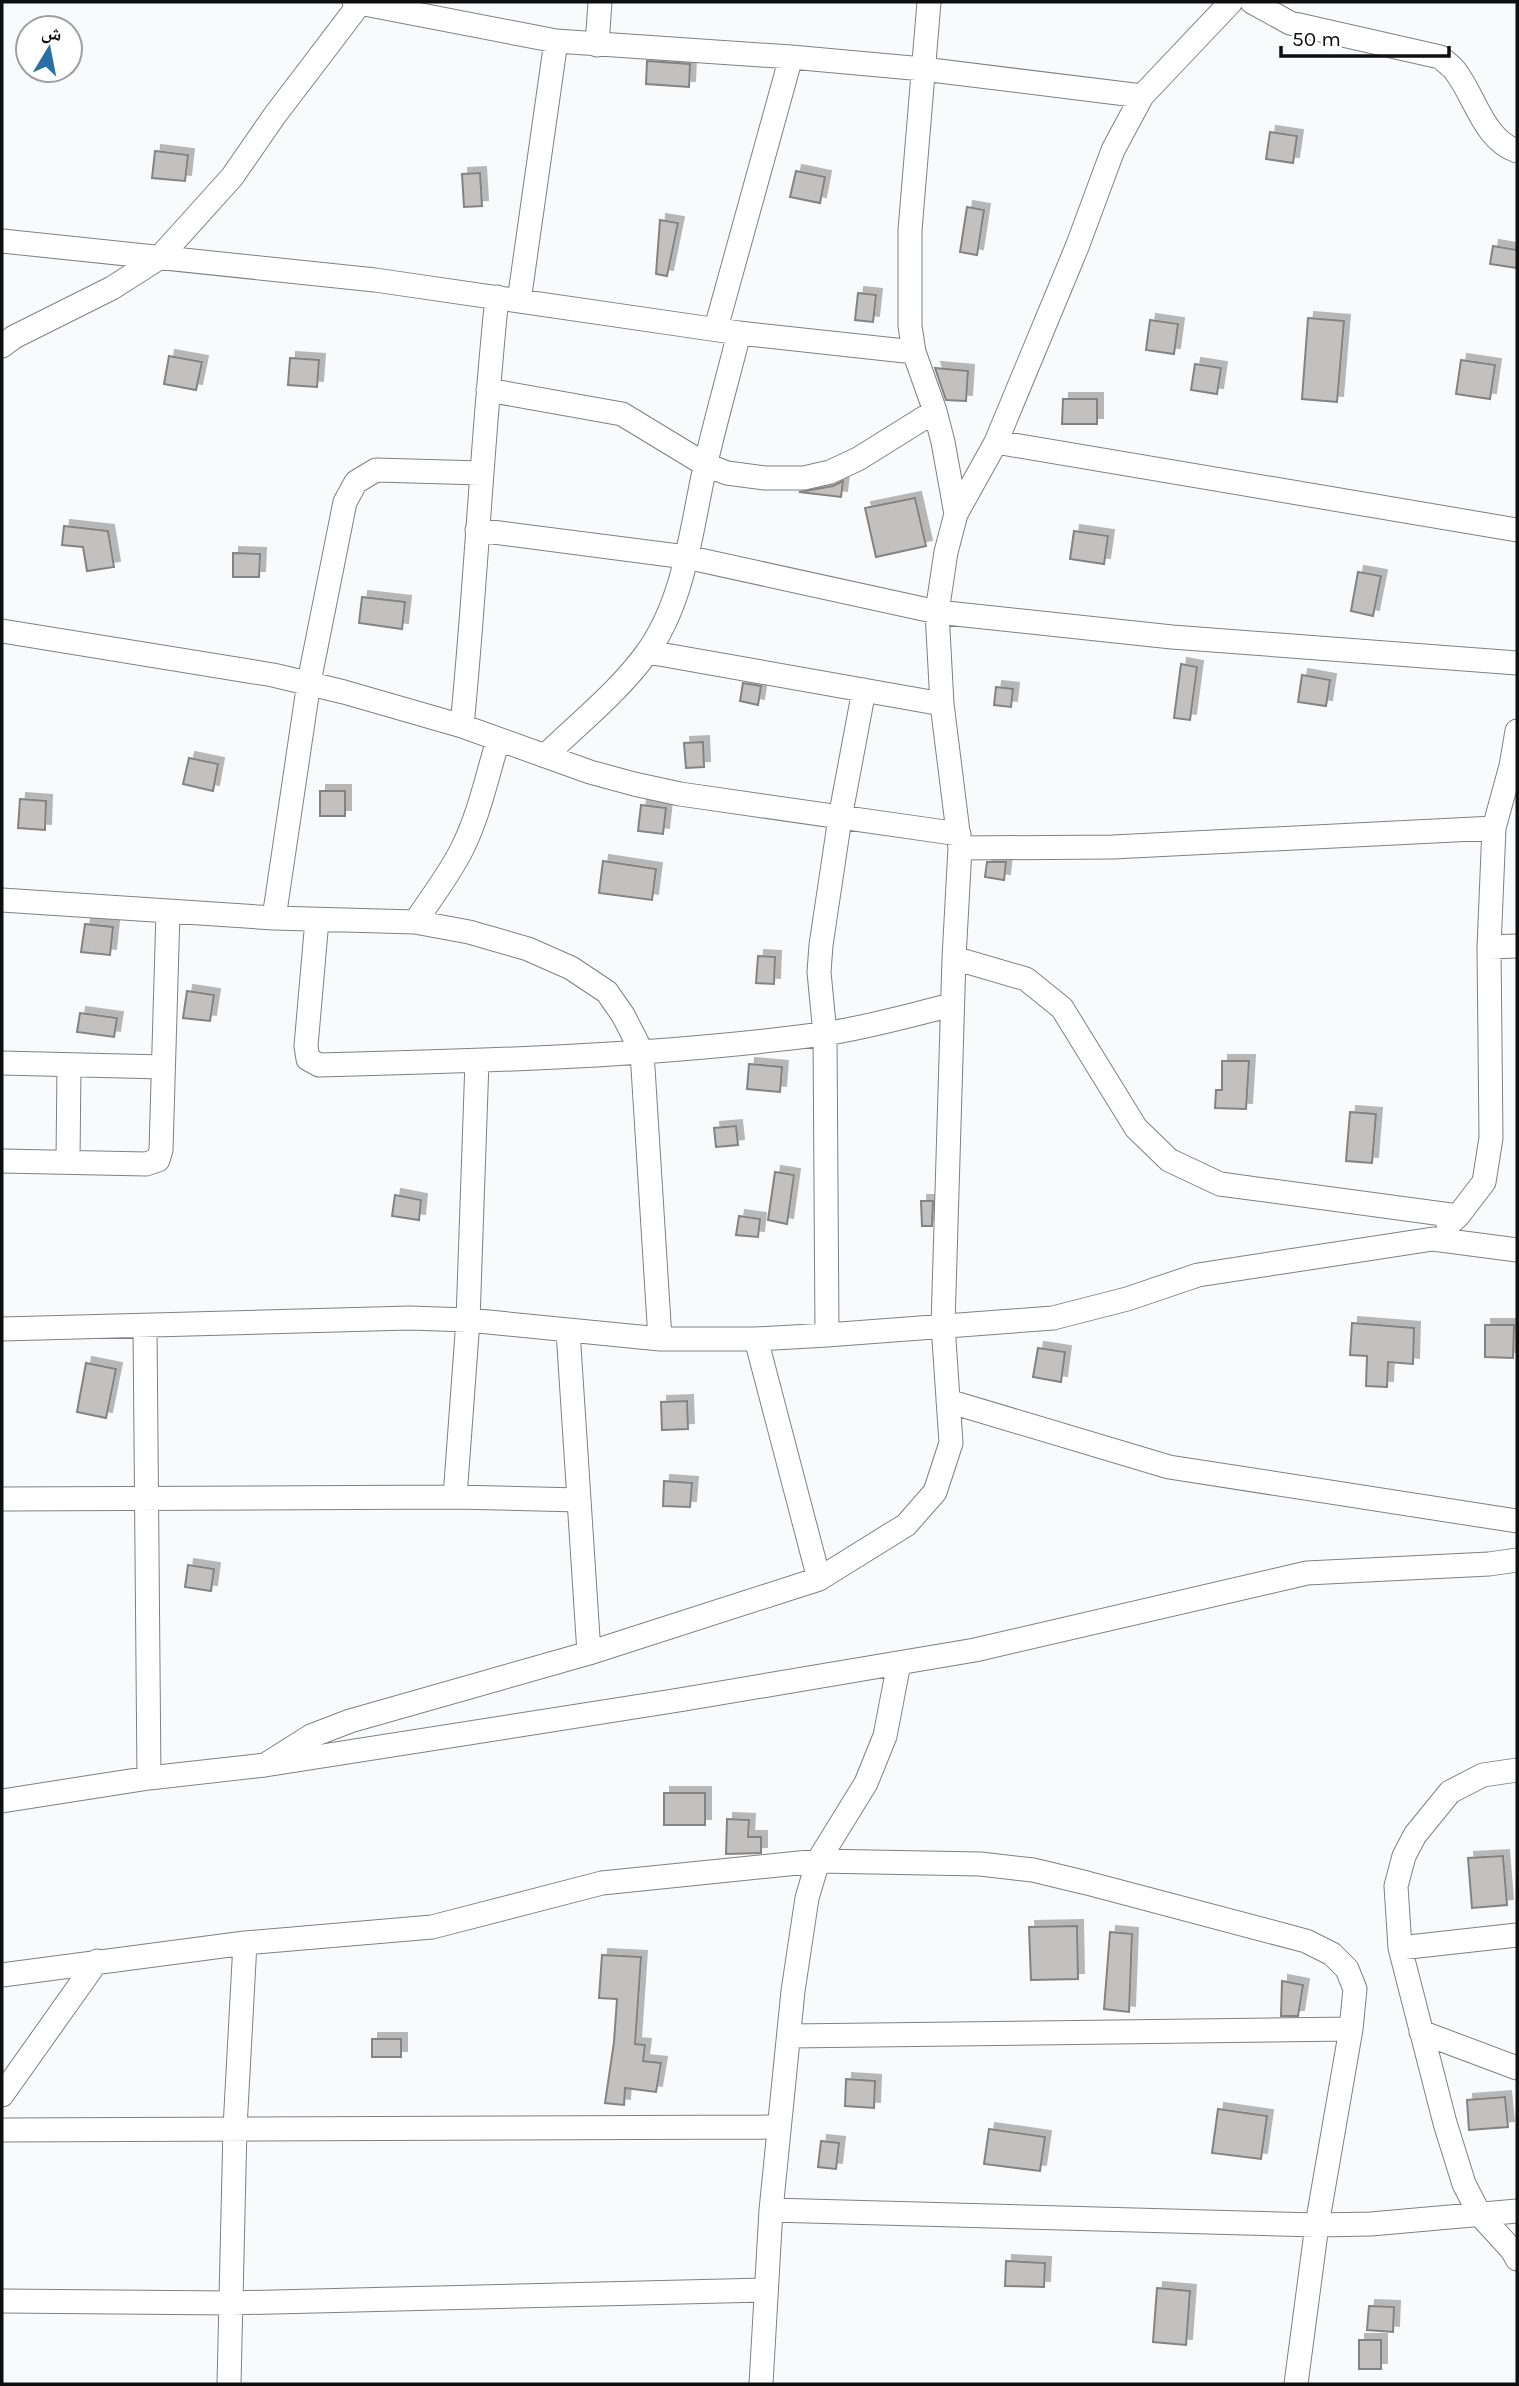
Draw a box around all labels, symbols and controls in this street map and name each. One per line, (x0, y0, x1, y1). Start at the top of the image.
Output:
north arrow (14, 14, 84, 84)
scale bar (1281, 14, 1449, 58)
text: ش (40, 21, 64, 46)
text: 50 m (1292, 27, 1341, 51)

